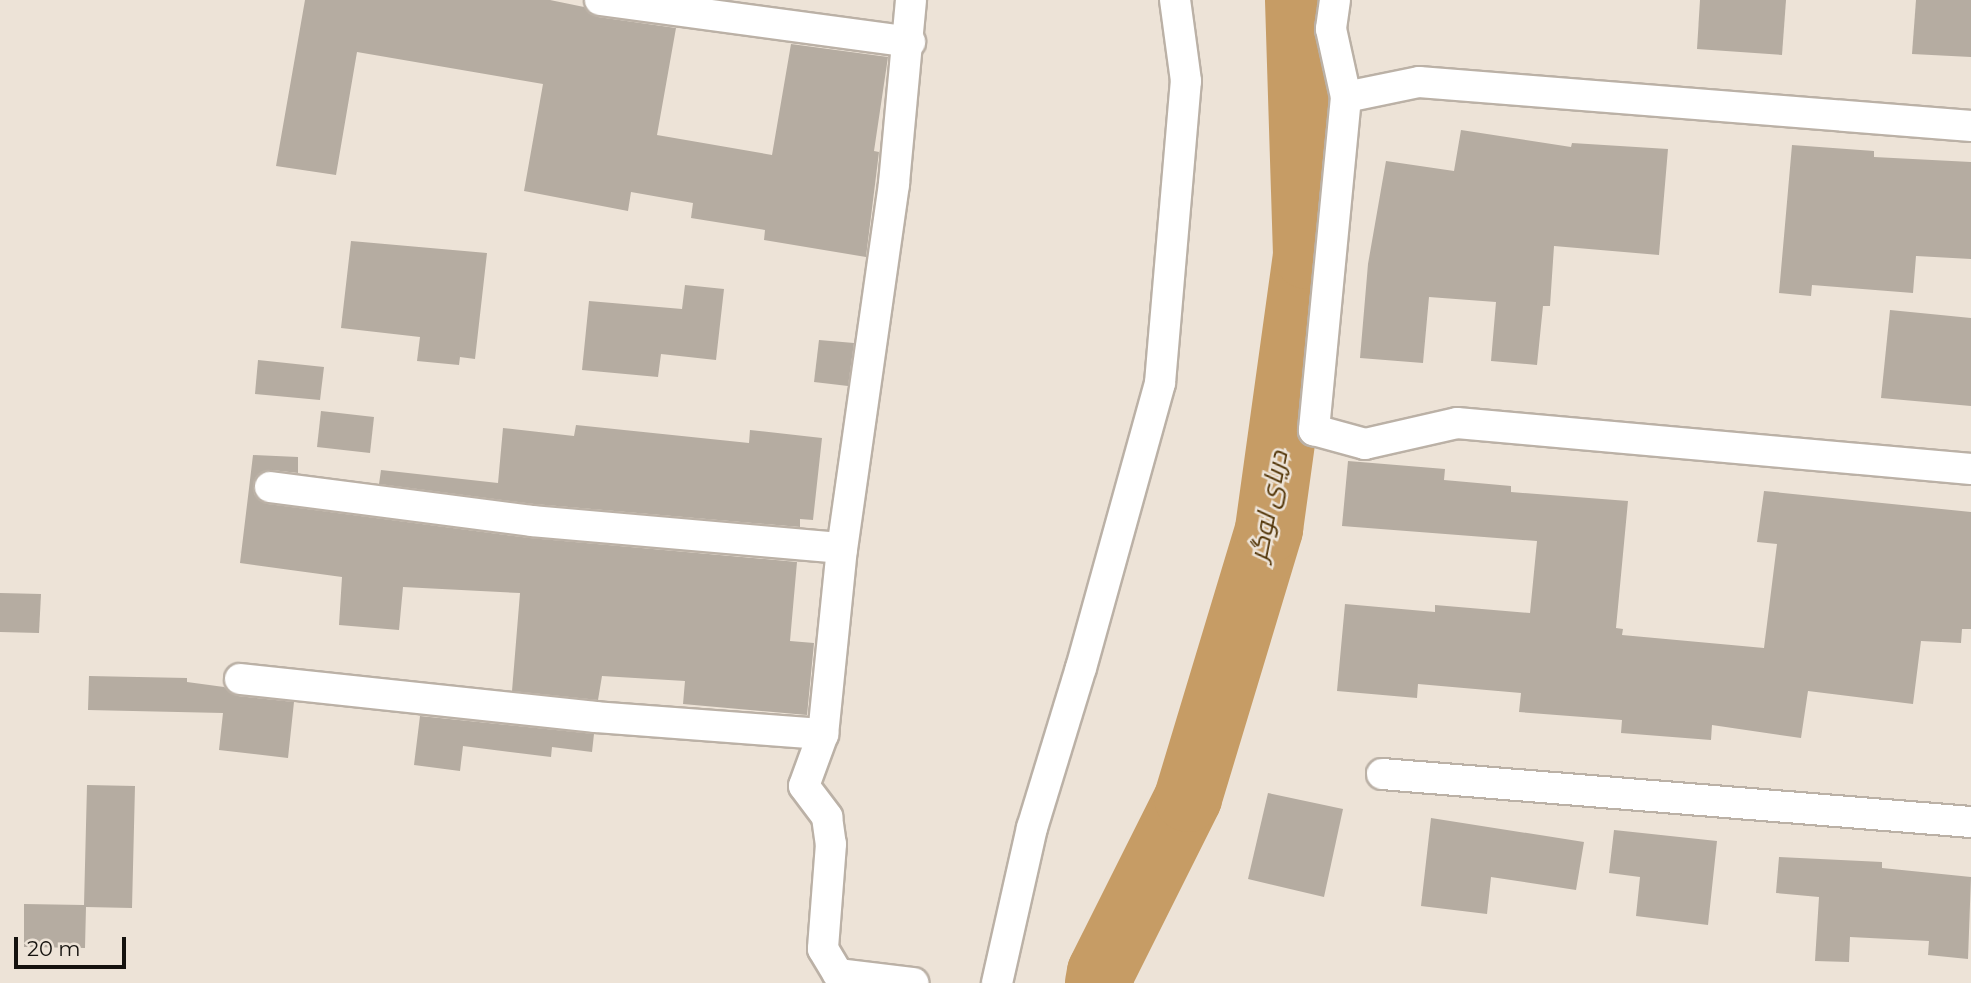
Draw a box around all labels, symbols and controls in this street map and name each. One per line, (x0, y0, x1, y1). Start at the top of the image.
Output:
water label: دریای لوگر (1243, 448, 1295, 564)
scale bar (18, 923, 130, 967)
text: 20 m (27, 936, 81, 961)

